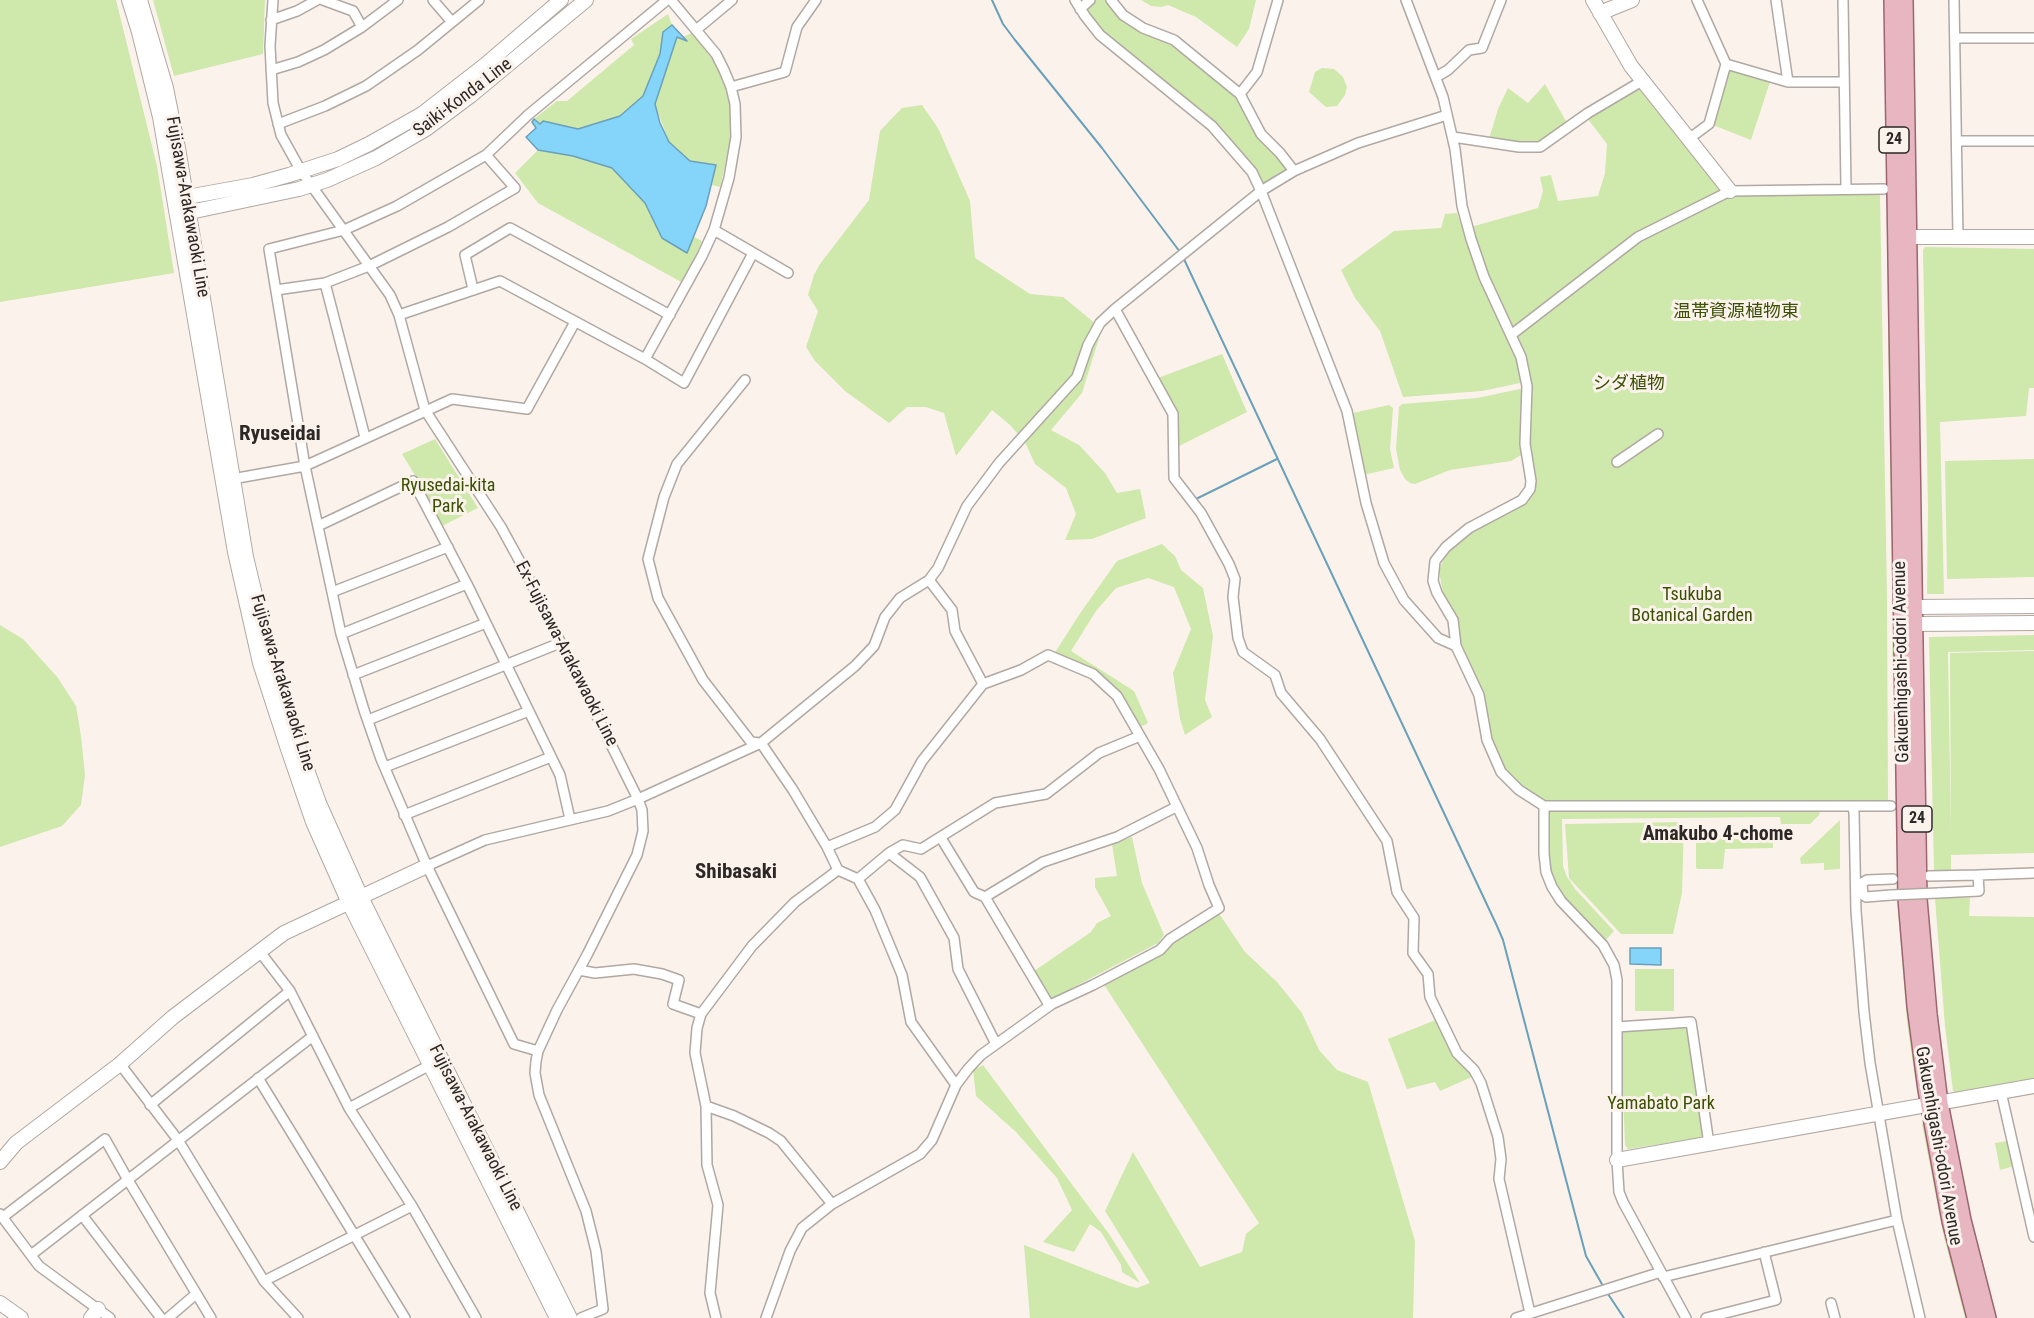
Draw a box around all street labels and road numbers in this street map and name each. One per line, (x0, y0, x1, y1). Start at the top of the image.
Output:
street label: Saiki-Konda Line (410, 54, 516, 142)
street label: Fujisawa-Arakawaoki Line (160, 115, 214, 299)
road number: 24 (1879, 127, 1909, 153)
street label: Ex-Fujisawa-Arakawaoki Line (510, 558, 622, 750)
street label: Gakuenhigashi-odori Avenue (1889, 561, 1915, 763)
street label: Fujisawa-Arakawaoki Line (245, 592, 319, 774)
road number: 24 (1902, 806, 1932, 832)
street label: Fujisawa-Arakawaoki Line (424, 1041, 526, 1215)
street label: Gakuenhigashi-odori Avenue (1910, 1045, 1966, 1247)

